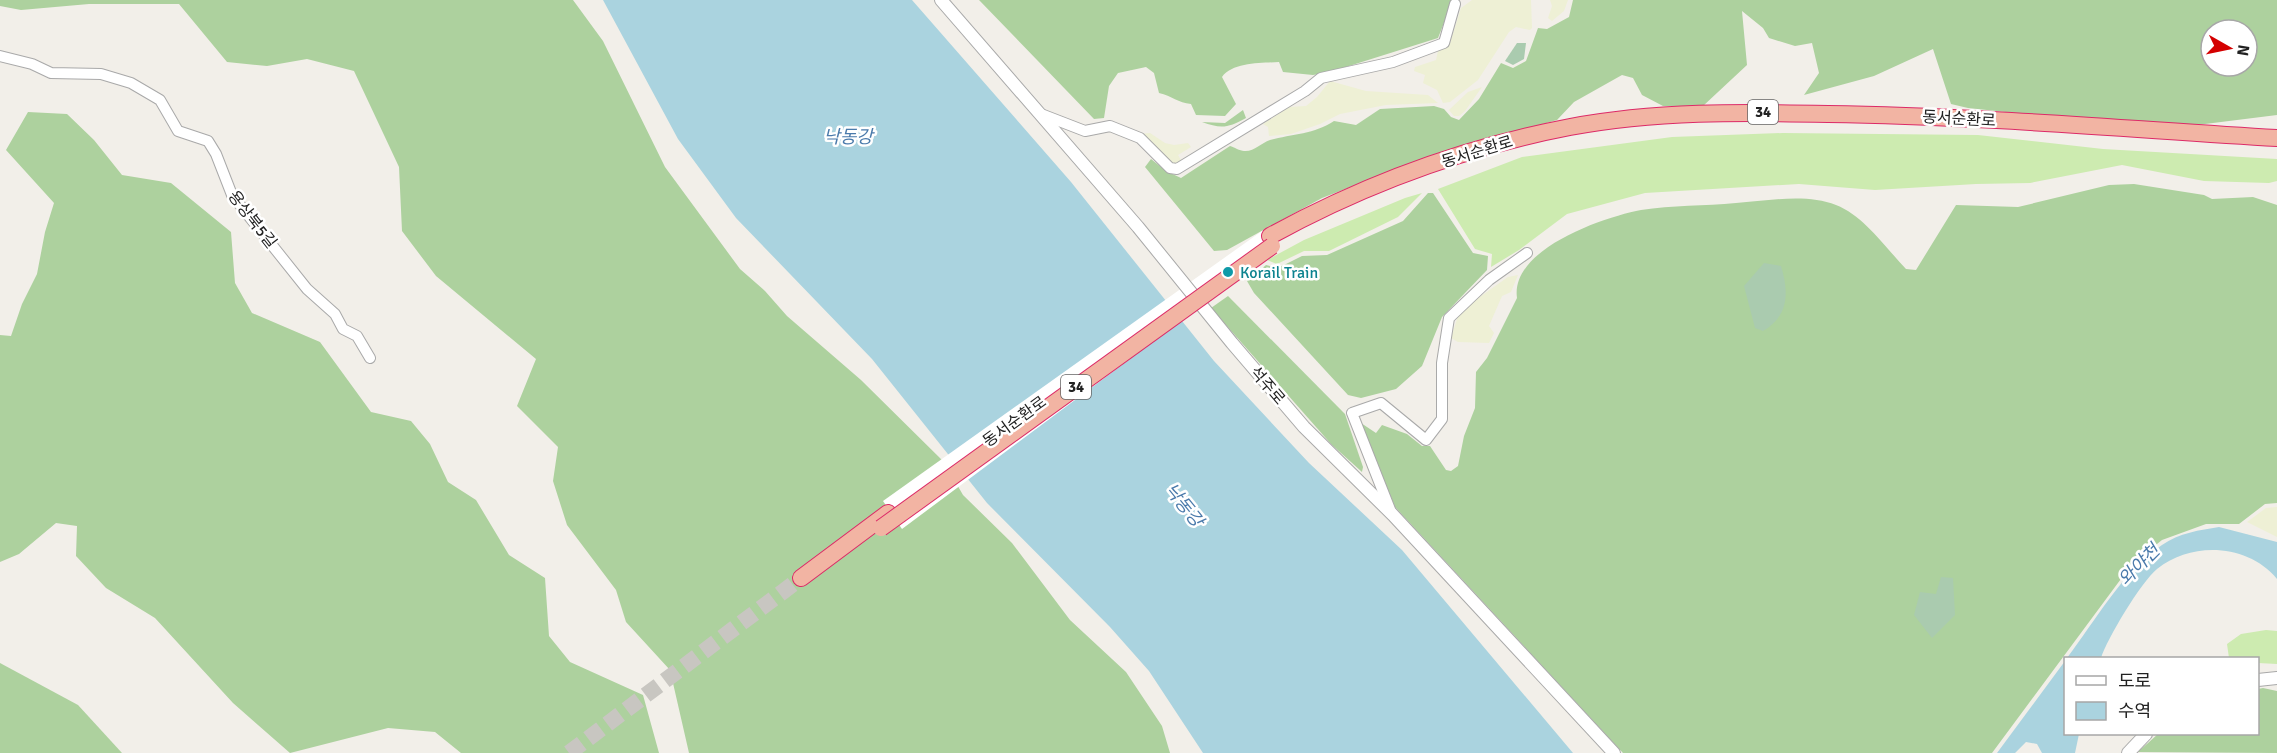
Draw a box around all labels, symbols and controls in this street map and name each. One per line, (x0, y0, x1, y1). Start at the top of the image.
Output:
north arrow (2199, 18, 2259, 78)
text: N (2232, 43, 2254, 57)
road number: 34 (1748, 100, 1778, 124)
street label: 동서순환로 (1922, 107, 1996, 131)
water label: 낙동강 (823, 126, 875, 148)
street label: 동서순환로 (1439, 132, 1516, 172)
street label: 용상북5길 (224, 187, 281, 252)
place label: Korail Train (1240, 263, 1318, 283)
marker: Korail Train (1221, 265, 1235, 279)
street label: 석주로 (1245, 362, 1289, 409)
road number: 34 (1061, 375, 1091, 399)
street label: 동서순환로 (979, 392, 1050, 452)
water label: 낙동강 (1160, 479, 1210, 533)
water label: 와야천 (2114, 538, 2166, 590)
legend (2064, 657, 2259, 735)
text: 도로 (2118, 670, 2151, 692)
text: 수역 (2118, 700, 2151, 722)

